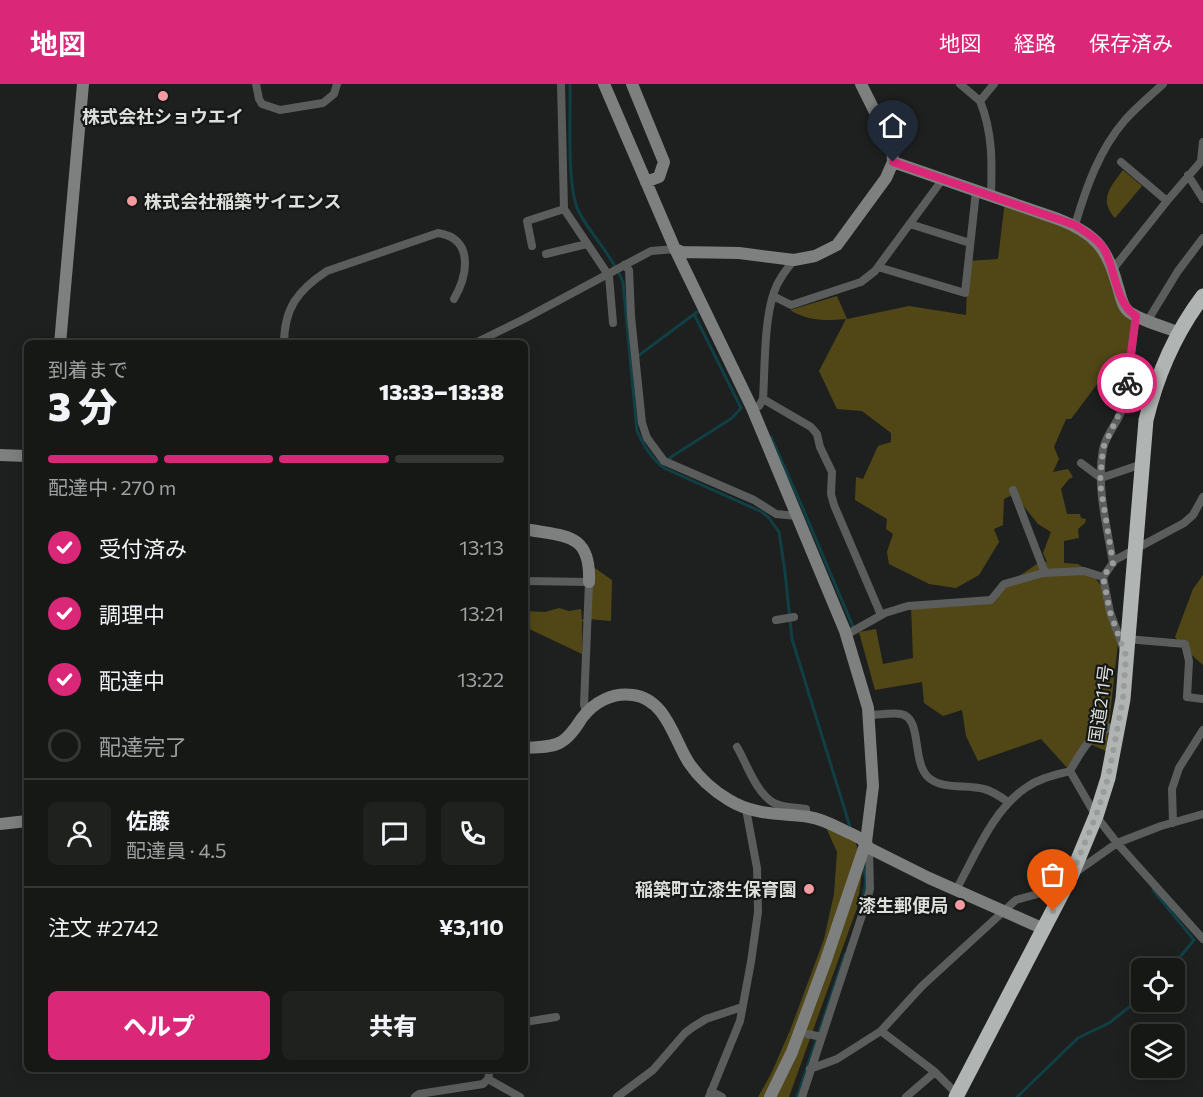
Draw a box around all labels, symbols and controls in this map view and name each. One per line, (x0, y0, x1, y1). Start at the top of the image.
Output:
text: 地図 (30, 26, 86, 60)
text: 地図 (939, 30, 981, 55)
text: 経路 (1014, 30, 1056, 55)
text: 保存済み (1089, 30, 1173, 55)
marker: 株式会社ショウエイ (156, 89, 170, 103)
pin (867, 100, 918, 162)
place label: 株式会社ショウエイ (82, 105, 244, 127)
icon: home (876, 109, 909, 142)
place label: 株式会社稲築サイエンス (144, 190, 341, 212)
marker: 株式会社稲築サイエンス (125, 194, 139, 208)
courier (1097, 353, 1157, 413)
text: 到着まで (48, 357, 128, 381)
icon: bike (1111, 367, 1144, 400)
text: 13:33–13:38 (379, 378, 504, 405)
text: 3 分 (48, 381, 117, 429)
text: 配達中 · 270 m (48, 475, 176, 499)
icon: check (48, 531, 81, 564)
text: 受付済み (99, 535, 187, 562)
text: 13:13 (459, 535, 504, 559)
icon: check (48, 597, 81, 630)
text: 調理中 (99, 601, 165, 628)
text: 13:21 (460, 601, 504, 625)
icon: check (48, 663, 81, 696)
street label: 国道211号 (1084, 663, 1116, 745)
text: 配達中 (99, 667, 165, 694)
text: 13:22 (457, 667, 504, 691)
text: 配達完了 (99, 733, 187, 760)
button: person (48, 802, 111, 865)
button: chat (363, 802, 426, 865)
button: phone (441, 802, 504, 865)
text: 佐藤 (126, 807, 170, 834)
text: 配達員 · 4.5 (126, 838, 226, 862)
pin (1027, 849, 1078, 911)
icon: bag (1036, 858, 1069, 891)
place label: 稲築町立漆生保育園 (635, 878, 797, 900)
marker: 稲築町立漆生保育園 (802, 882, 816, 896)
place label: 漆生郵便局 (858, 894, 948, 916)
marker: 漆生郵便局 (953, 898, 967, 912)
text: ¥3,110 (439, 913, 504, 940)
text: 注文 #2742 (48, 914, 159, 941)
map controls (1131, 958, 1185, 1078)
button: locate (1131, 958, 1185, 1012)
button: ヘルプ (48, 991, 270, 1060)
button: 共有 (282, 991, 504, 1060)
button: layers (1131, 1024, 1185, 1078)

